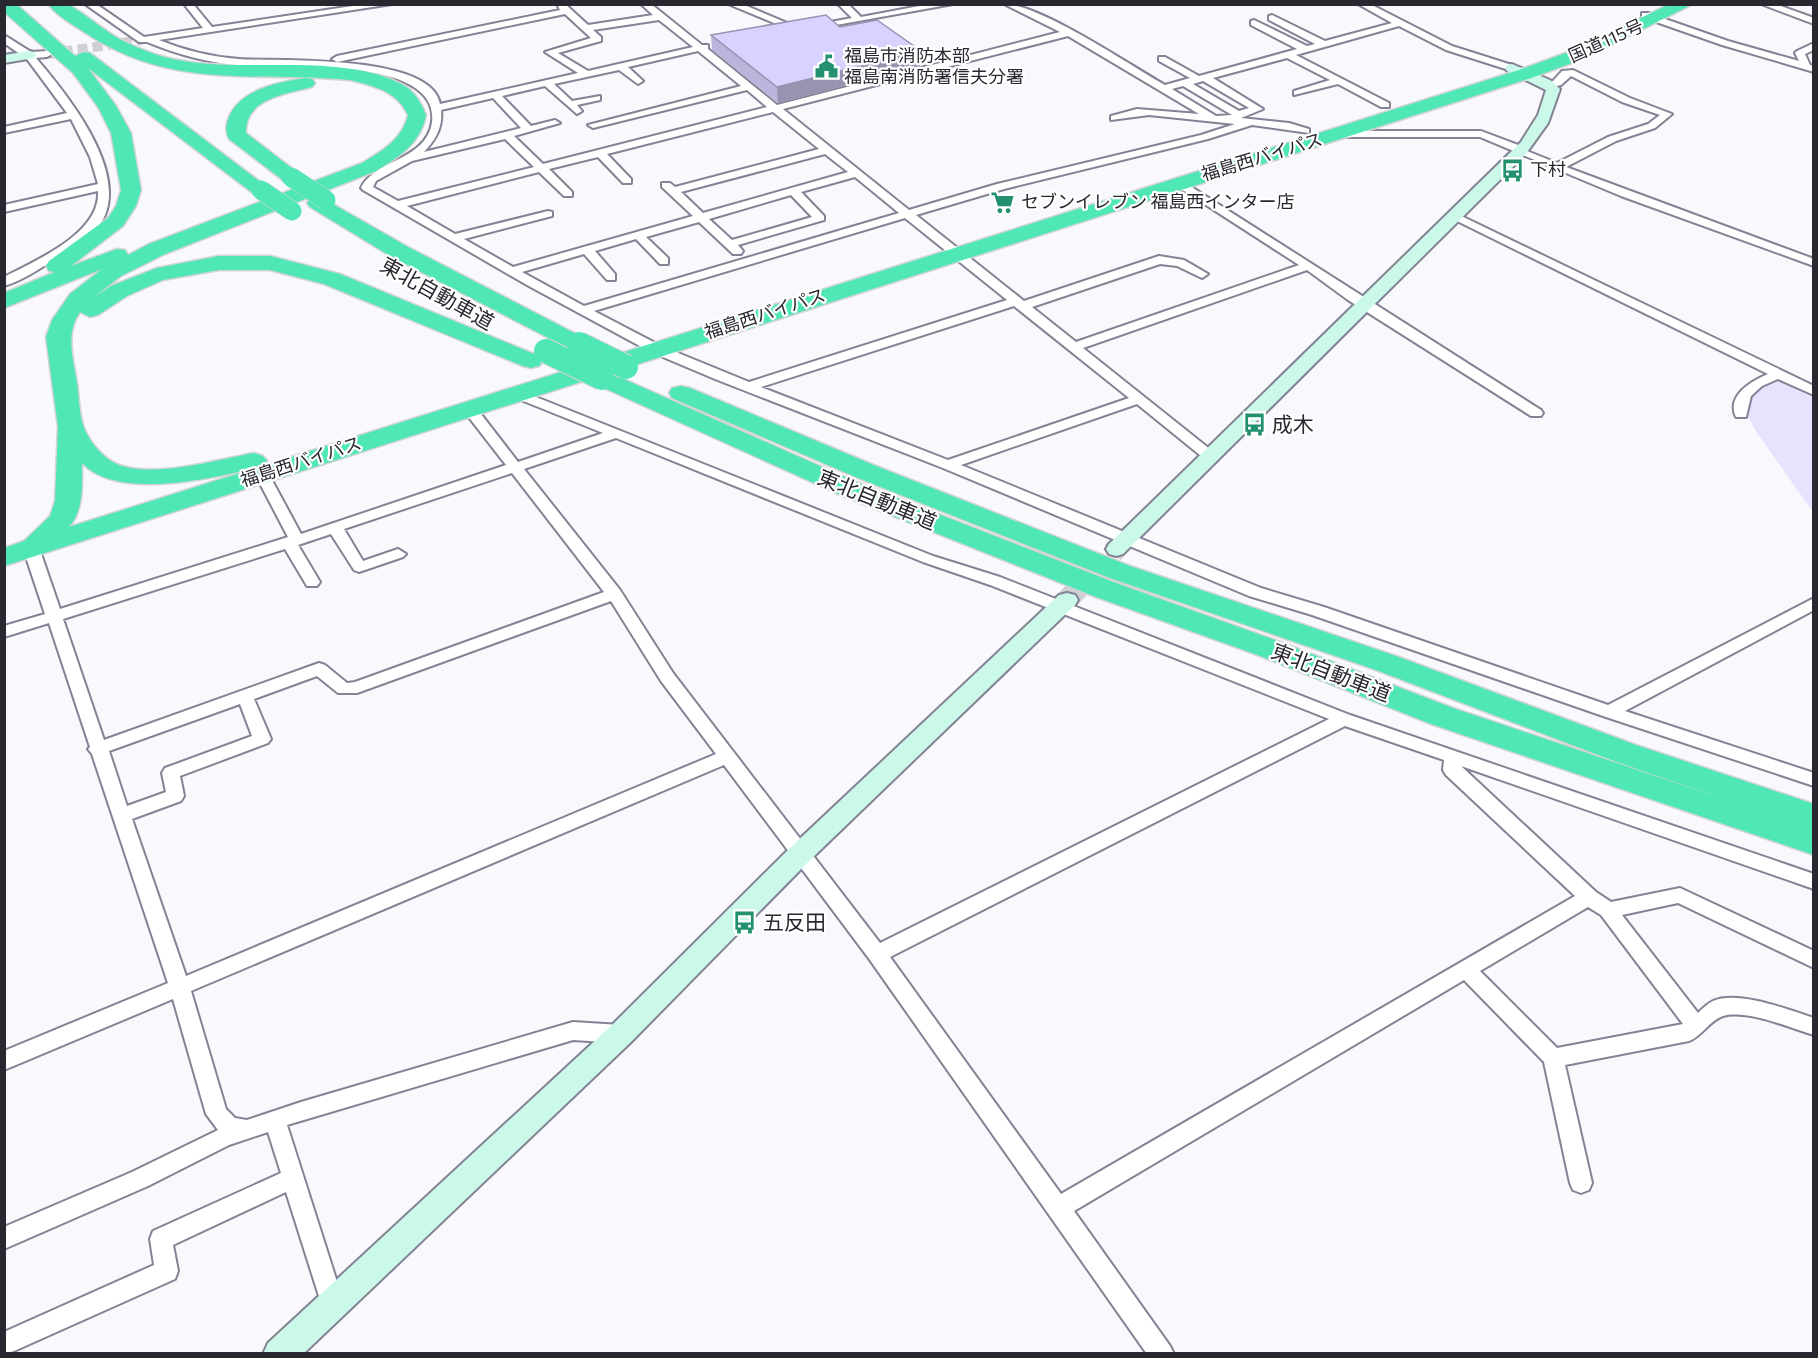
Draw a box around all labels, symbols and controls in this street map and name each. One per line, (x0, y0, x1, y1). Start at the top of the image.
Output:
street label: 国道115号 (1565, 14, 1646, 66)
place label: 福島市消防本部 福島南消防署信夫分署 (844, 44, 1024, 87)
public building icon: 福島市消防本部 福島南消防署信夫分署 (813, 53, 839, 79)
street label: 福島西バイパス (1198, 127, 1325, 185)
bus stop icon: 下村 (1499, 157, 1525, 183)
place label: 下村 (1530, 158, 1566, 180)
supermarket icon: セブンイレブン 福島西インター店 (990, 189, 1016, 215)
place label: セブンイレブン 福島西インター店 (1021, 190, 1294, 212)
street label: 東北自動車道 (377, 251, 499, 334)
street label: 福島西バイパス (702, 283, 828, 343)
place label: 成木 (1272, 411, 1314, 436)
bus stop icon: 成木 (1241, 412, 1267, 438)
street label: 福島西バイパス (238, 431, 364, 491)
street label: 東北自動車道 (814, 463, 941, 534)
street label: 東北自動車道 (1268, 637, 1395, 706)
place label: 五反田 (763, 909, 826, 934)
bus stop icon: 五反田 (732, 910, 758, 936)

